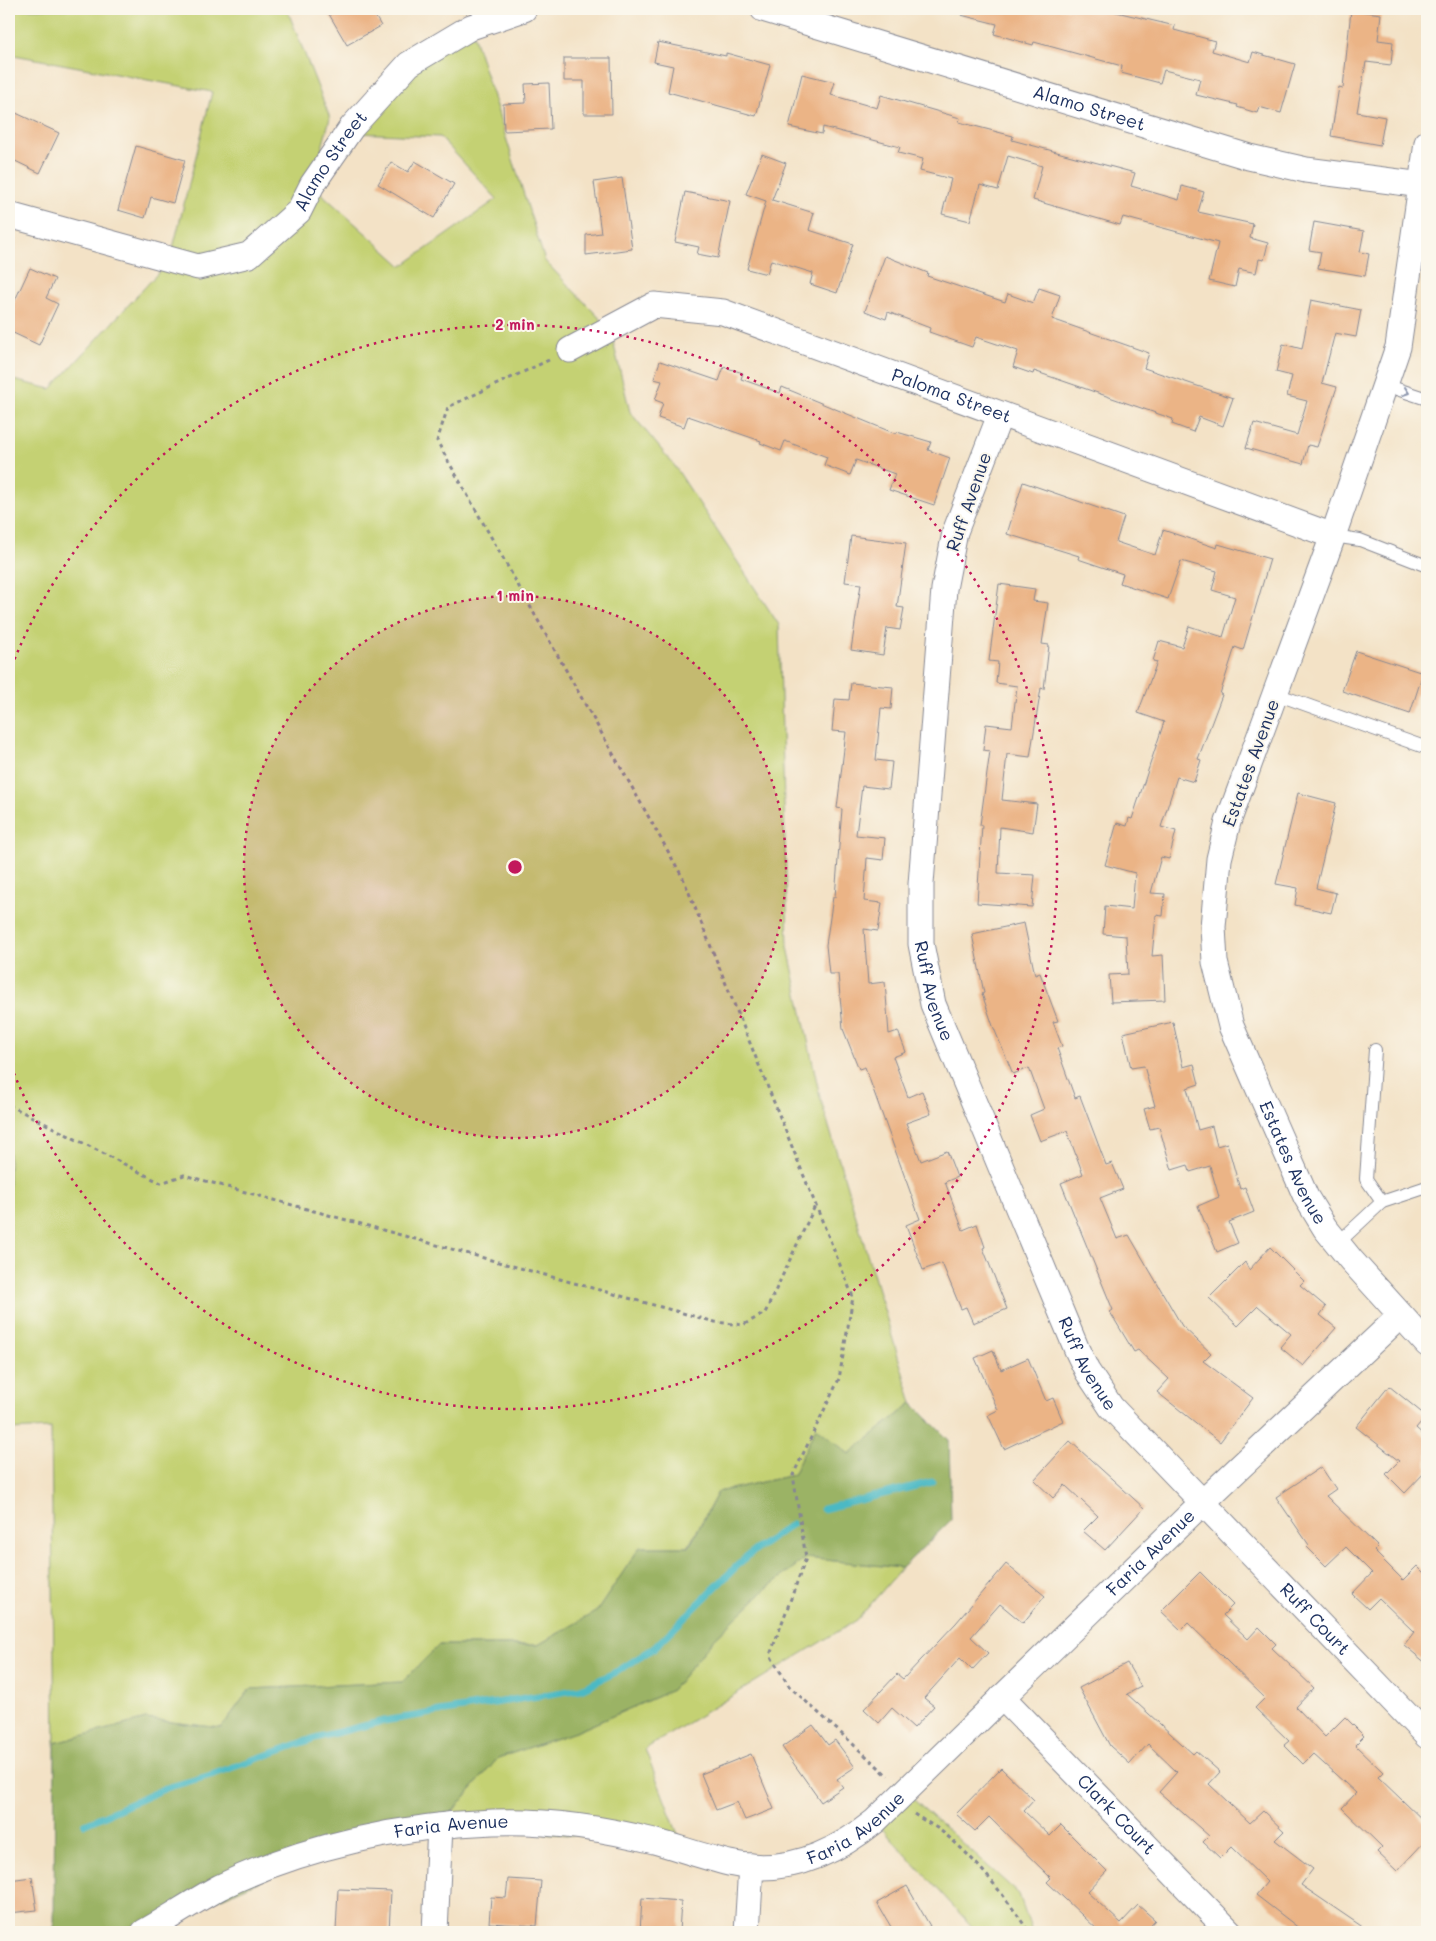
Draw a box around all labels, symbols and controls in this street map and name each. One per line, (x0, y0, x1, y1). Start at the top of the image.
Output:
street label: Alamo Street (1030, 79, 1149, 136)
street label: Alamo Street (288, 105, 372, 215)
text: 2 min (495, 314, 535, 334)
street label: Paloma Street (888, 362, 1015, 428)
one-way arrow (1401, 387, 1410, 397)
street label: Ruff Avenue (940, 449, 996, 554)
text: 1 min (496, 585, 534, 605)
street label: Estates Avenue (1216, 696, 1284, 830)
centre of rings (506, 858, 524, 876)
street label: Ruff Avenue (910, 938, 960, 1044)
street label: Estates Avenue (1254, 1097, 1333, 1229)
street label: Ruff Avenue (1053, 1313, 1123, 1415)
street label: Faria Avenue (1100, 1503, 1200, 1601)
street label: Ruff Court (1275, 1577, 1356, 1660)
street label: Clark Court (1072, 1769, 1162, 1859)
street label: Faria Avenue (803, 1786, 909, 1870)
street label: Faria Avenue (392, 1809, 509, 1843)

